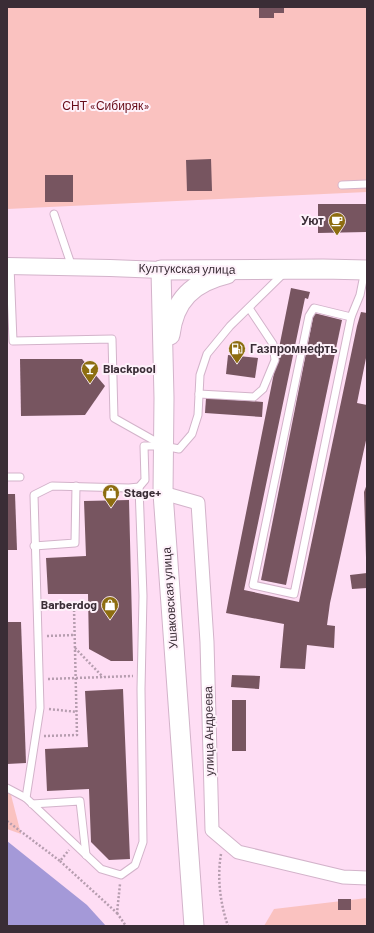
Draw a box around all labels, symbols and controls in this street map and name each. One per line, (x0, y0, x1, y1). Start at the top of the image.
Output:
park label: СНТ «Сибиряк» (62, 98, 150, 113)
cafe icon: Уют (327, 211, 347, 236)
place label: Уют (301, 213, 324, 227)
street label: Култукская улица (138, 260, 236, 277)
fuel station icon: Газпромнефть (227, 339, 247, 364)
place label: Газпромнефть (250, 341, 338, 356)
bar icon: Blackpool (80, 359, 100, 384)
place label: Blackpool (103, 361, 156, 375)
shop icon: Stage+ (101, 483, 121, 508)
place label: Stage+ (124, 485, 161, 499)
street label: Ушаковская улица (158, 546, 181, 649)
shop icon: Barberdog (100, 595, 120, 620)
place label: Barberdog (41, 597, 97, 611)
street label: улица Андреева (200, 686, 217, 776)

